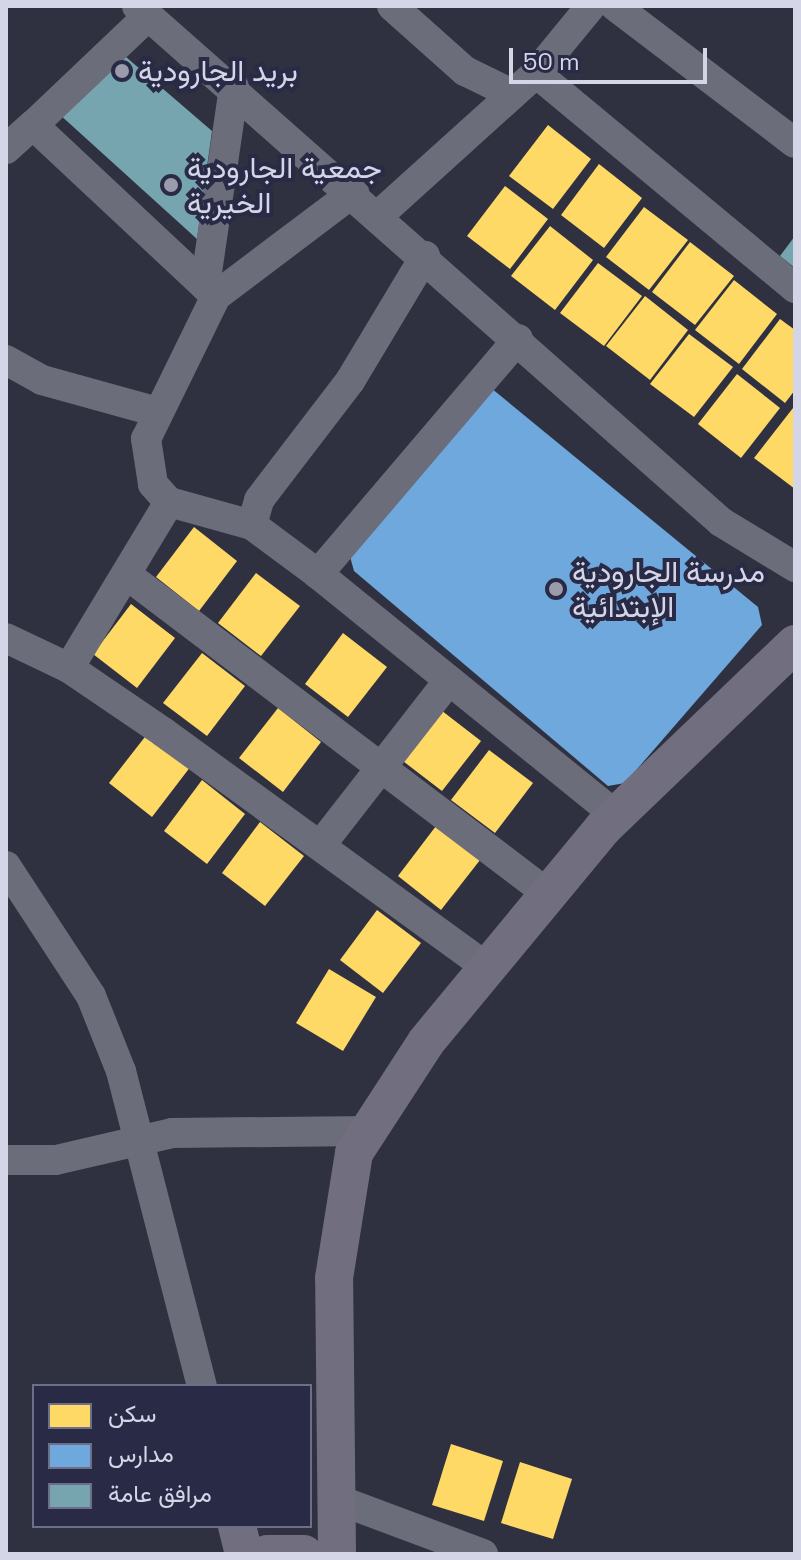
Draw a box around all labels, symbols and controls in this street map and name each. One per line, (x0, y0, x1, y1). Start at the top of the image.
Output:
scale bar (513, 32, 711, 82)
text: 50 m (523, 46, 580, 77)
place label: بريد الجارودية (138, 53, 298, 89)
marker: بريد الجارودية (113, 62, 131, 80)
place label: جمعية الجارودية الخيرية (187, 150, 382, 220)
marker: جمعية الجارودية الخيرية (162, 176, 180, 194)
place label: مدرسة الجارودية الإبتدائية (572, 554, 765, 624)
marker: مدرسة الجارودية الإبتدائية (547, 580, 565, 598)
legend (32, 1384, 312, 1528)
text: سكن (108, 1398, 157, 1429)
text: مدارس (108, 1438, 174, 1469)
text: مرافق عامة (108, 1478, 212, 1509)

